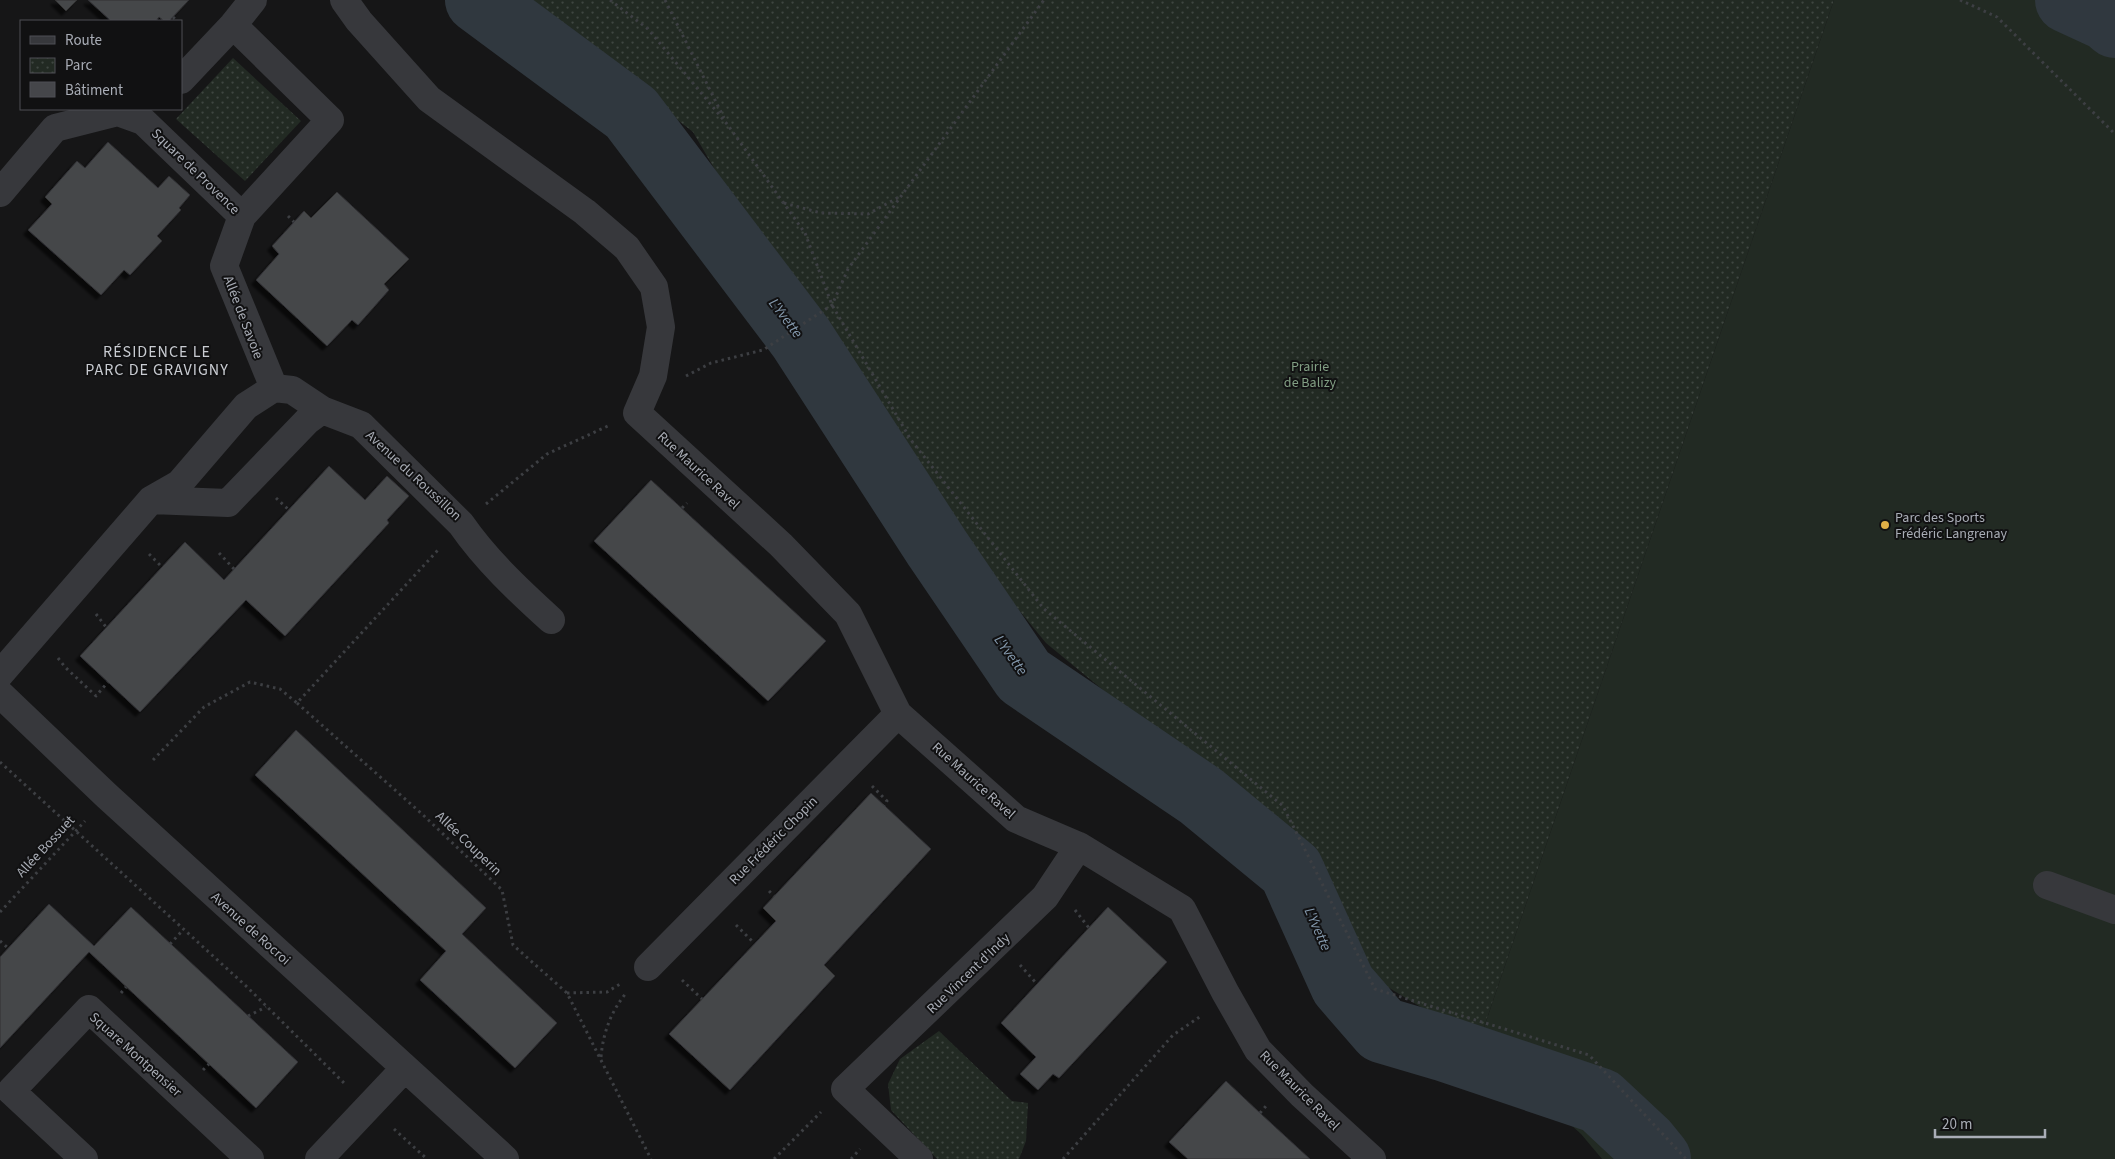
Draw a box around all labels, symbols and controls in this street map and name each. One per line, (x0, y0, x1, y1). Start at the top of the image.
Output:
legend (20, 20, 182, 110)
text: Route (65, 30, 102, 51)
text: Parc (65, 55, 92, 76)
text: Bâtiment (65, 80, 123, 101)
street label: Square de Provence (147, 124, 244, 219)
street label: Allée de Savoie (218, 273, 268, 362)
water label: L'Yvette (764, 294, 808, 343)
district label: RÉSIDENCE LE PARC DE GRAVIGNY (85, 341, 229, 381)
park label: Prairie de Balizy (1284, 357, 1337, 393)
street label: Avenue du Roussillon (361, 426, 466, 526)
street label: Rue Maurice Ravel (653, 427, 744, 515)
place label: Parc des Sports Frédéric Langrenay (1895, 508, 2007, 544)
marker: Parc des Sports Frédéric Langrenay (1879, 519, 1891, 531)
water label: L'Yvette (989, 631, 1032, 680)
street label: Rue Maurice Ravel (927, 738, 1020, 824)
street label: Rue Frédéric Chopin (725, 792, 822, 889)
street label: Allée Couperin (431, 807, 506, 881)
street label: Allée Bossuet (12, 811, 80, 882)
street label: Avenue de Rocroi (206, 888, 295, 970)
water label: L'Yvette (1299, 904, 1336, 954)
street label: Rue Vincent d'Indy (923, 928, 1015, 1019)
street label: Square Montpensier (85, 1008, 186, 1102)
street label: Rue Maurice Ravel (1255, 1046, 1344, 1136)
scale bar (1935, 1106, 2045, 1138)
text: 20 m (1942, 1114, 1972, 1135)

